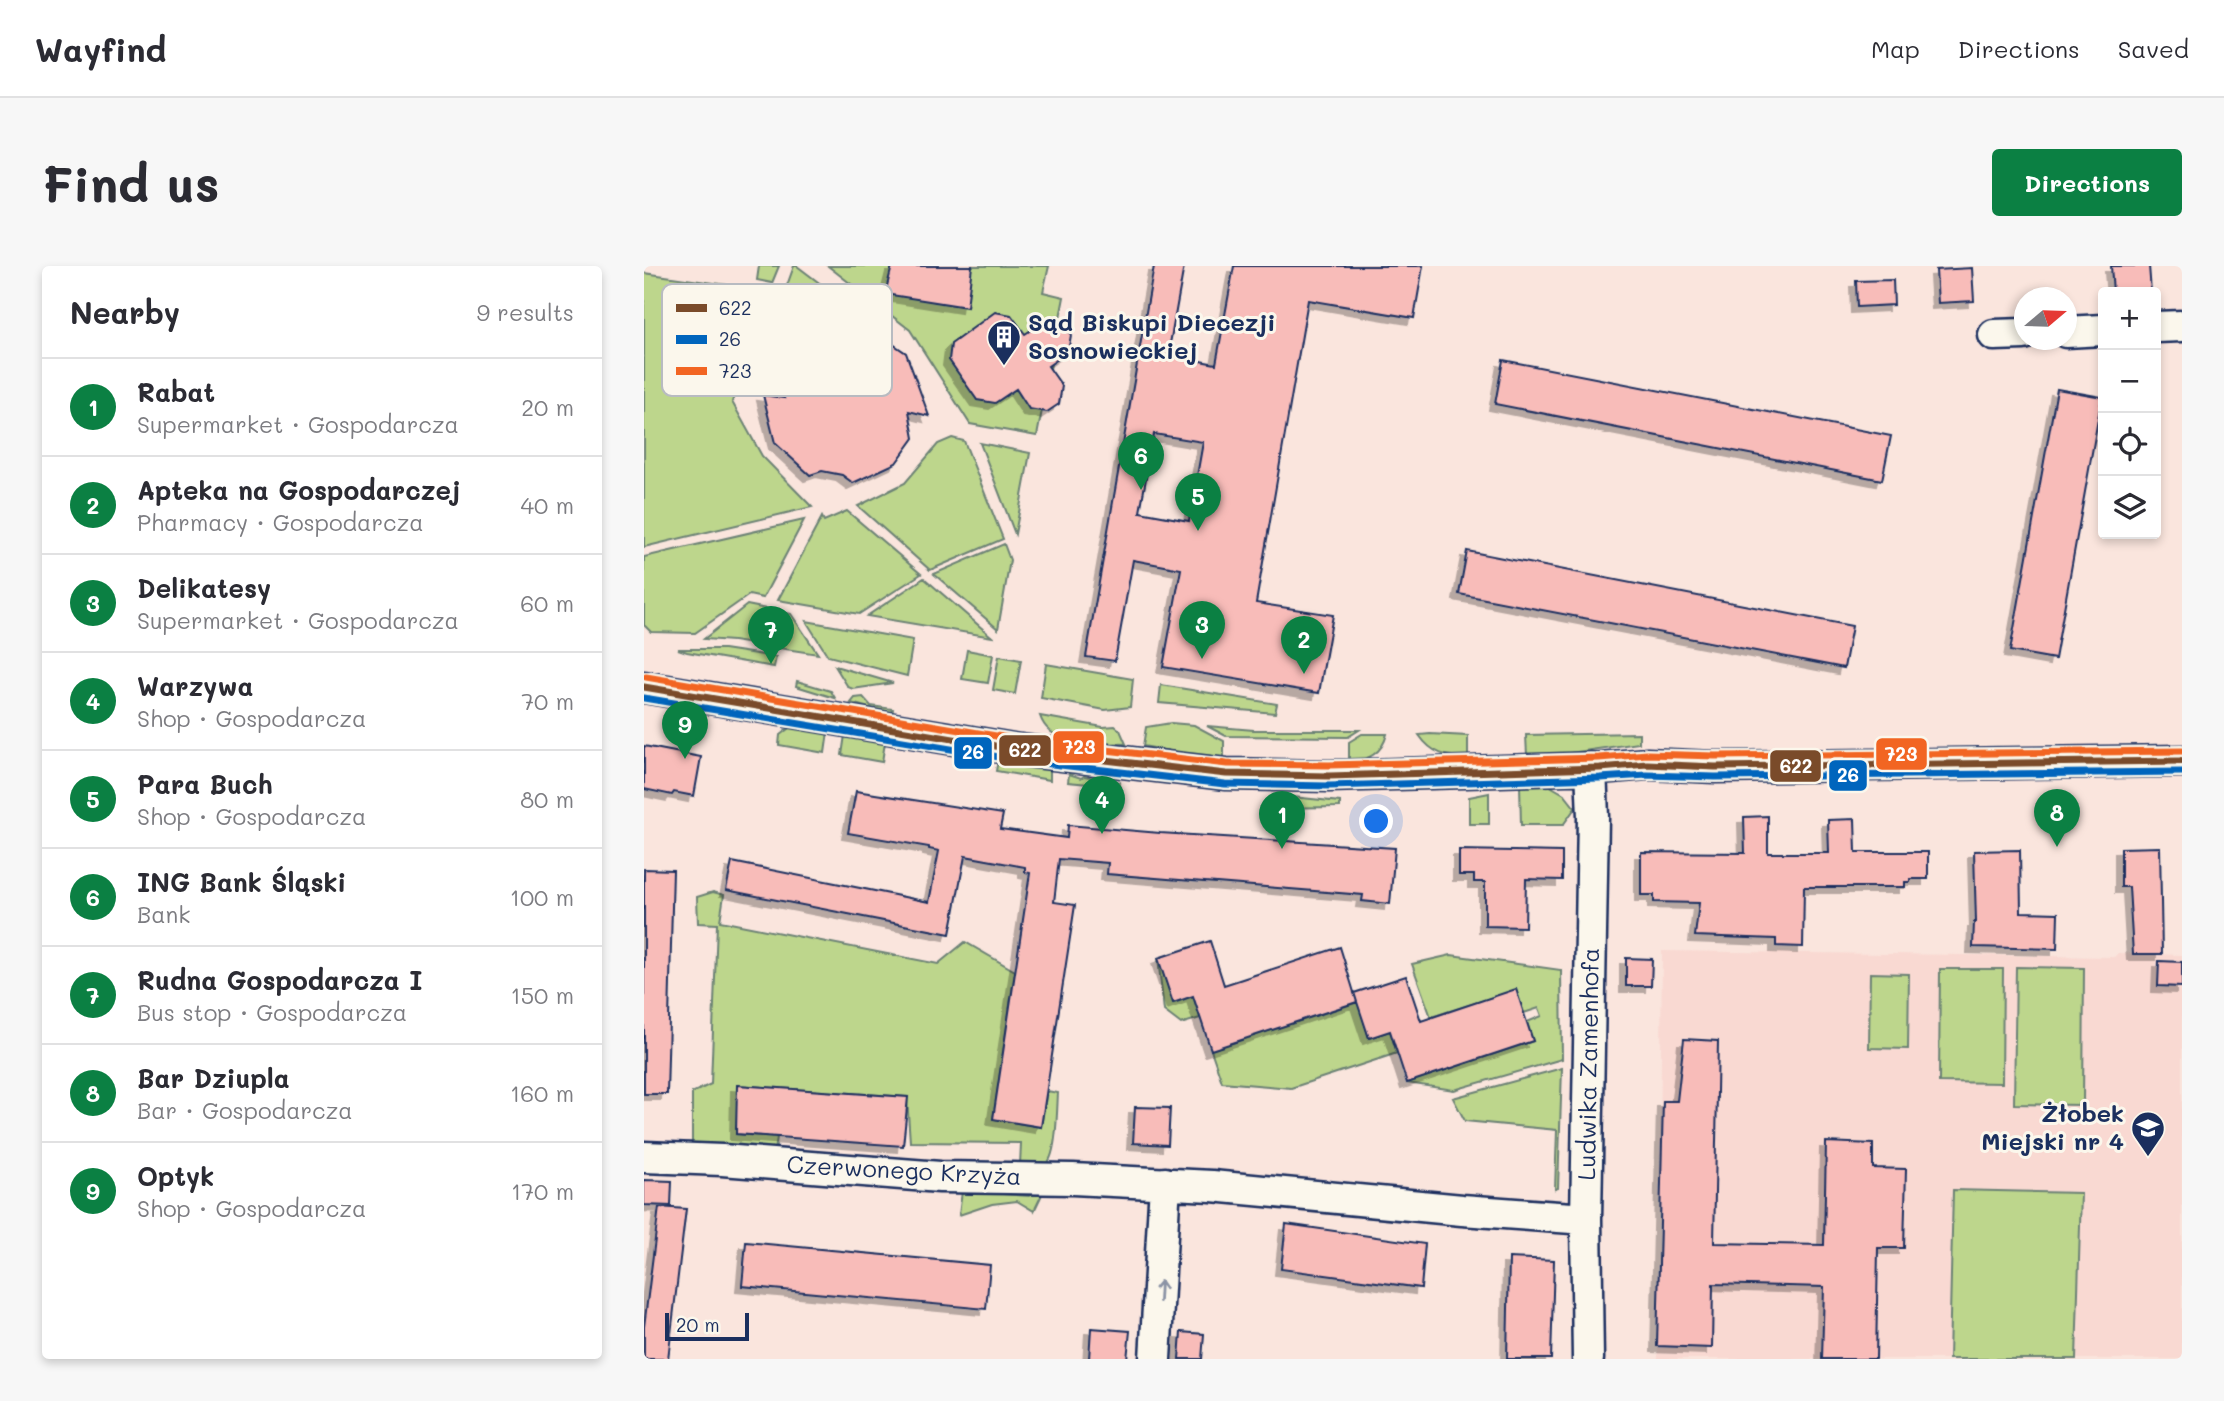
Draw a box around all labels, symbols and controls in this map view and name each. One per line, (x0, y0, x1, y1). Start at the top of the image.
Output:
text: Wayfind (35, 27, 166, 70)
text: Map (1871, 33, 1920, 64)
text: Directions (1958, 33, 2080, 64)
text: Saved (2118, 33, 2189, 64)
button: Directions (1992, 149, 2182, 216)
text: Find us (42, 151, 220, 214)
legend (662, 284, 892, 396)
north arrow (2014, 287, 2077, 350)
map controls (2098, 287, 2161, 539)
button: + (2098, 287, 2161, 350)
text: Nearby (70, 292, 180, 332)
text: 622 (719, 295, 752, 320)
text: 9 results (476, 297, 574, 327)
place label: Sąd Biskupi Diecezji Sosnowieckiej (1028, 306, 1276, 365)
building icon: Sąd Biskupi Diecezji Sosnowieckiej (985, 318, 1023, 367)
text: 26 (719, 326, 741, 351)
button: − (2098, 350, 2161, 413)
text: 723 (719, 358, 751, 383)
text: Rabat (137, 375, 215, 409)
text: 1 (88, 392, 98, 422)
text: 20 m (521, 392, 574, 422)
text: Supermarket · Gospodarcza (137, 409, 459, 439)
button: locate (2098, 413, 2161, 476)
pin: 6 (1118, 432, 1164, 490)
text: Apteka na Gospodarczej (137, 473, 461, 507)
pin: 5 (1175, 473, 1221, 531)
button: layers (2098, 476, 2161, 539)
text: 2 (87, 490, 99, 520)
text: 40 m (521, 490, 574, 520)
text: Pharmacy · Gospodarcza (137, 507, 424, 537)
text: Delikatesy (137, 571, 271, 605)
text: 3 (86, 588, 100, 618)
text: 60 m (520, 588, 574, 618)
pin: 3 (1179, 601, 1225, 659)
text: Supermarket · Gospodarcza (137, 605, 459, 635)
pin: 7 (748, 606, 794, 664)
pin: 2 (1281, 616, 1327, 674)
text: Warzywa (137, 669, 253, 703)
text: 4 (86, 686, 100, 716)
text: 70 m (521, 686, 574, 716)
pin: 9 (662, 701, 708, 759)
text: Shop · Gospodarcza (137, 703, 366, 733)
line badge: 723 (1052, 730, 1105, 764)
line badge: 622 (998, 734, 1052, 767)
text: 723 (1063, 734, 1095, 759)
line badge: 26 (953, 736, 993, 770)
text: 622 (1009, 737, 1041, 762)
line badge: 723 (1875, 737, 1928, 771)
text: 26 (962, 739, 984, 764)
text: 723 (1885, 741, 1917, 766)
line badge: 622 (1769, 749, 1822, 783)
text: 622 (1780, 753, 1812, 778)
line badge: 26 (1828, 759, 1868, 792)
text: 26 (1837, 762, 1859, 787)
text: Para Buch (137, 767, 273, 801)
pin: 4 (1079, 776, 1125, 834)
text: 5 (86, 784, 100, 814)
text: 80 m (520, 784, 574, 814)
pin: 8 (2034, 789, 2080, 847)
pin: 1 (1259, 791, 1305, 849)
text: Shop · Gospodarcza (137, 801, 366, 831)
your location (1359, 804, 1393, 838)
text: ING Bank Śląski (137, 865, 346, 899)
text: 6 (86, 882, 100, 912)
text: 100 m (510, 882, 574, 912)
text: Bank (137, 899, 191, 929)
street label: Ludwika Zamenhofa (1570, 947, 1605, 1181)
text: Rudna Gospodarcza I (137, 963, 422, 997)
text: 7 (87, 980, 99, 1010)
text: 150 m (510, 980, 574, 1010)
text: Bus stop · Gospodarcza (137, 997, 407, 1027)
text: Bar Dziupla (137, 1061, 290, 1095)
text: 8 (86, 1078, 100, 1108)
text: 160 m (510, 1078, 574, 1108)
text: Bar · Gospodarcza (137, 1095, 353, 1125)
place label: Żłobek Miejski nr 4 (1981, 1097, 2124, 1156)
school or university icon: Żłobek Miejski nr 4 (2129, 1109, 2167, 1158)
street label: Czerwonego Krzyża (786, 1148, 1022, 1191)
text: Optyk (137, 1159, 214, 1193)
text: 9 (86, 1176, 100, 1206)
text: 170 m (511, 1176, 574, 1206)
text: Shop · Gospodarcza (137, 1193, 366, 1223)
one-way arrow (1153, 1280, 1166, 1303)
scale bar (665, 1310, 749, 1342)
text: 20 m (676, 1312, 720, 1337)

